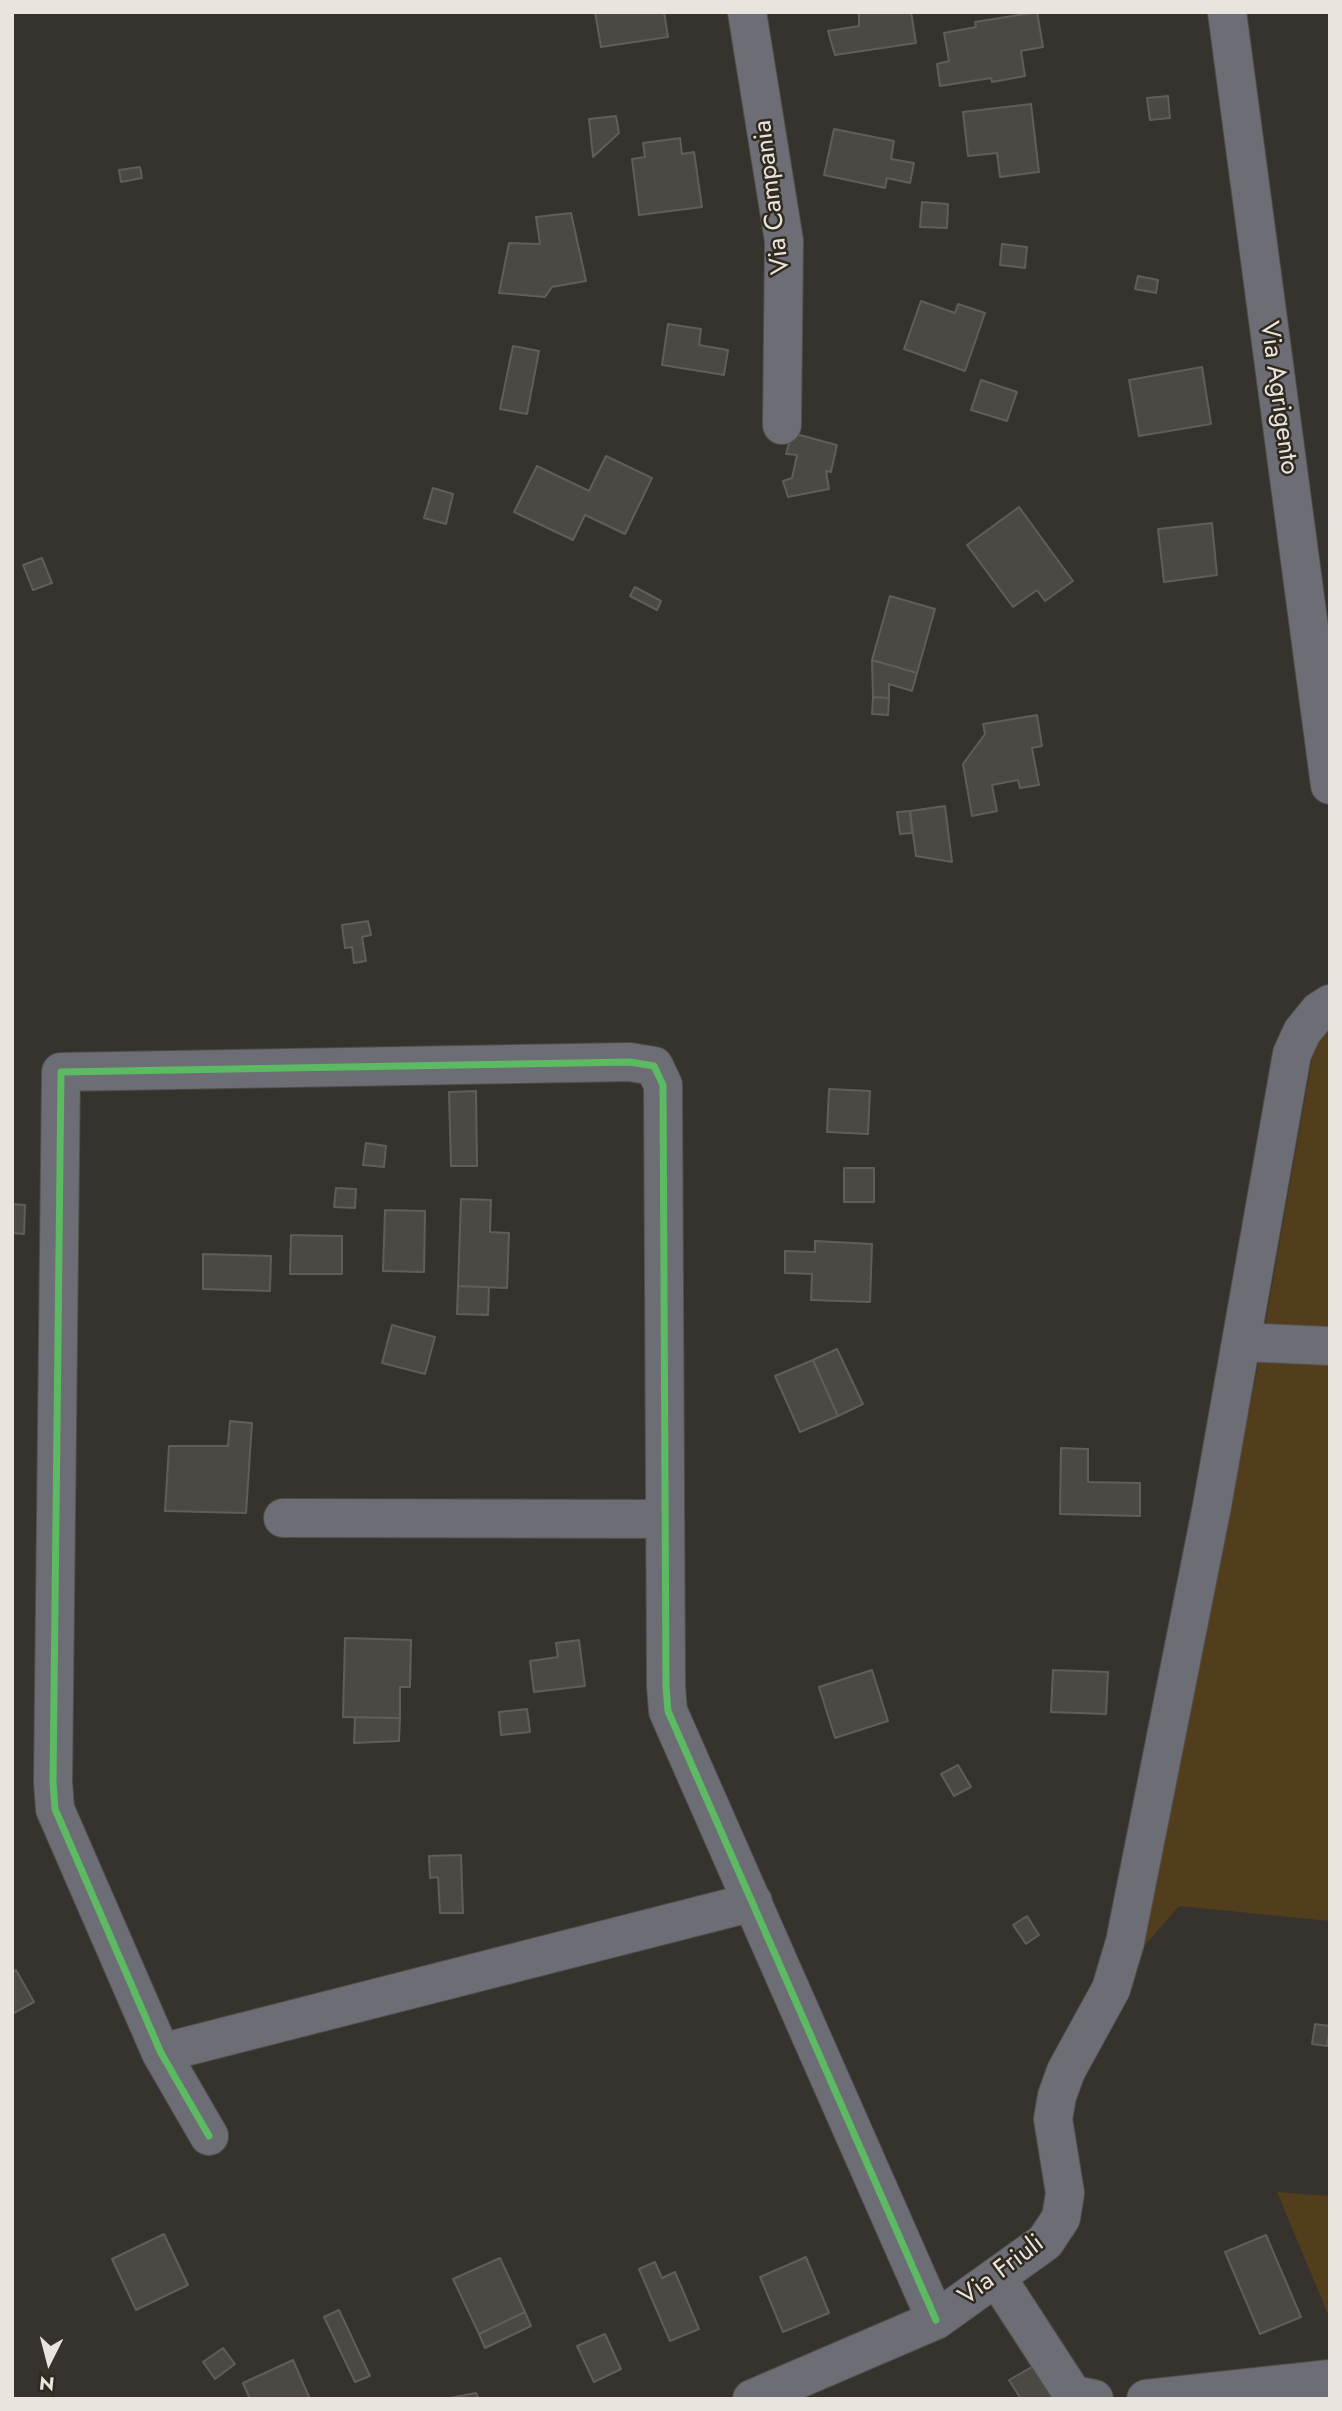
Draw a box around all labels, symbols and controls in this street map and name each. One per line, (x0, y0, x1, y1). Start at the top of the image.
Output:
street label: Via Campania (748, 118, 798, 276)
street label: Via Agrigento (1252, 319, 1304, 477)
street label: Via Friuli (953, 2229, 1051, 2313)
north arrow (14, 2327, 84, 2397)
text: N (38, 2369, 56, 2398)

